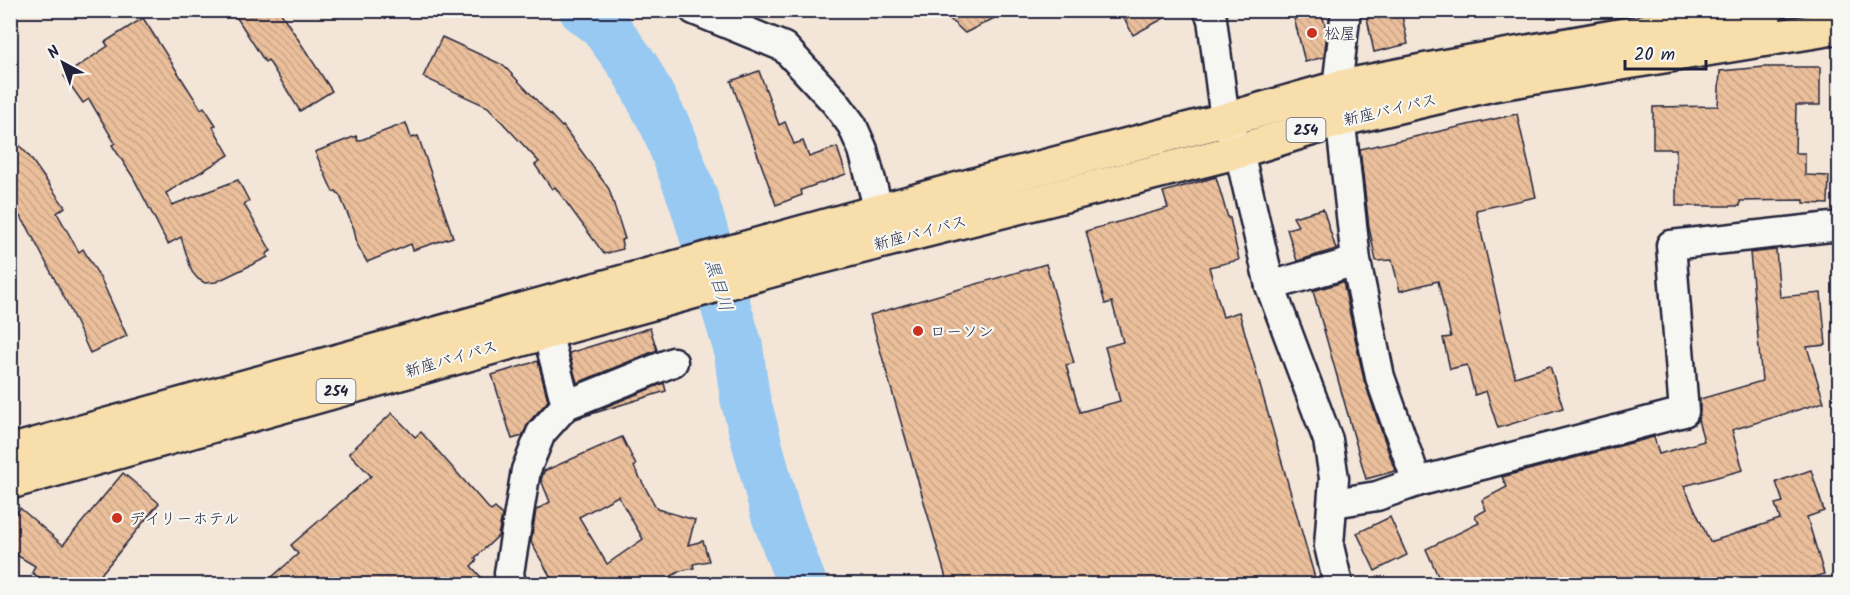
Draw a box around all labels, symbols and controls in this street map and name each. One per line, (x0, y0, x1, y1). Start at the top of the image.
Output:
place label: 松屋 (1324, 22, 1356, 47)
marker: 松屋 (1305, 26, 1319, 40)
north arrow (33, 33, 93, 93)
scale bar (1625, 33, 1706, 71)
text: N (42, 40, 66, 66)
text: 20 m (1634, 41, 1675, 70)
street label: 新座バイパス (1341, 88, 1440, 133)
road number: 254 (1286, 118, 1326, 142)
street label: 新座バイパス (871, 209, 970, 258)
water label: 黒目川 (696, 255, 739, 315)
place label: ローソン (930, 320, 994, 345)
marker: ローソン (911, 324, 925, 338)
street label: 新座バイパス (402, 334, 501, 385)
road number: 254 (316, 379, 356, 403)
place label: デイリーホテル (129, 507, 240, 532)
marker: デイリーホテル (110, 511, 124, 525)

